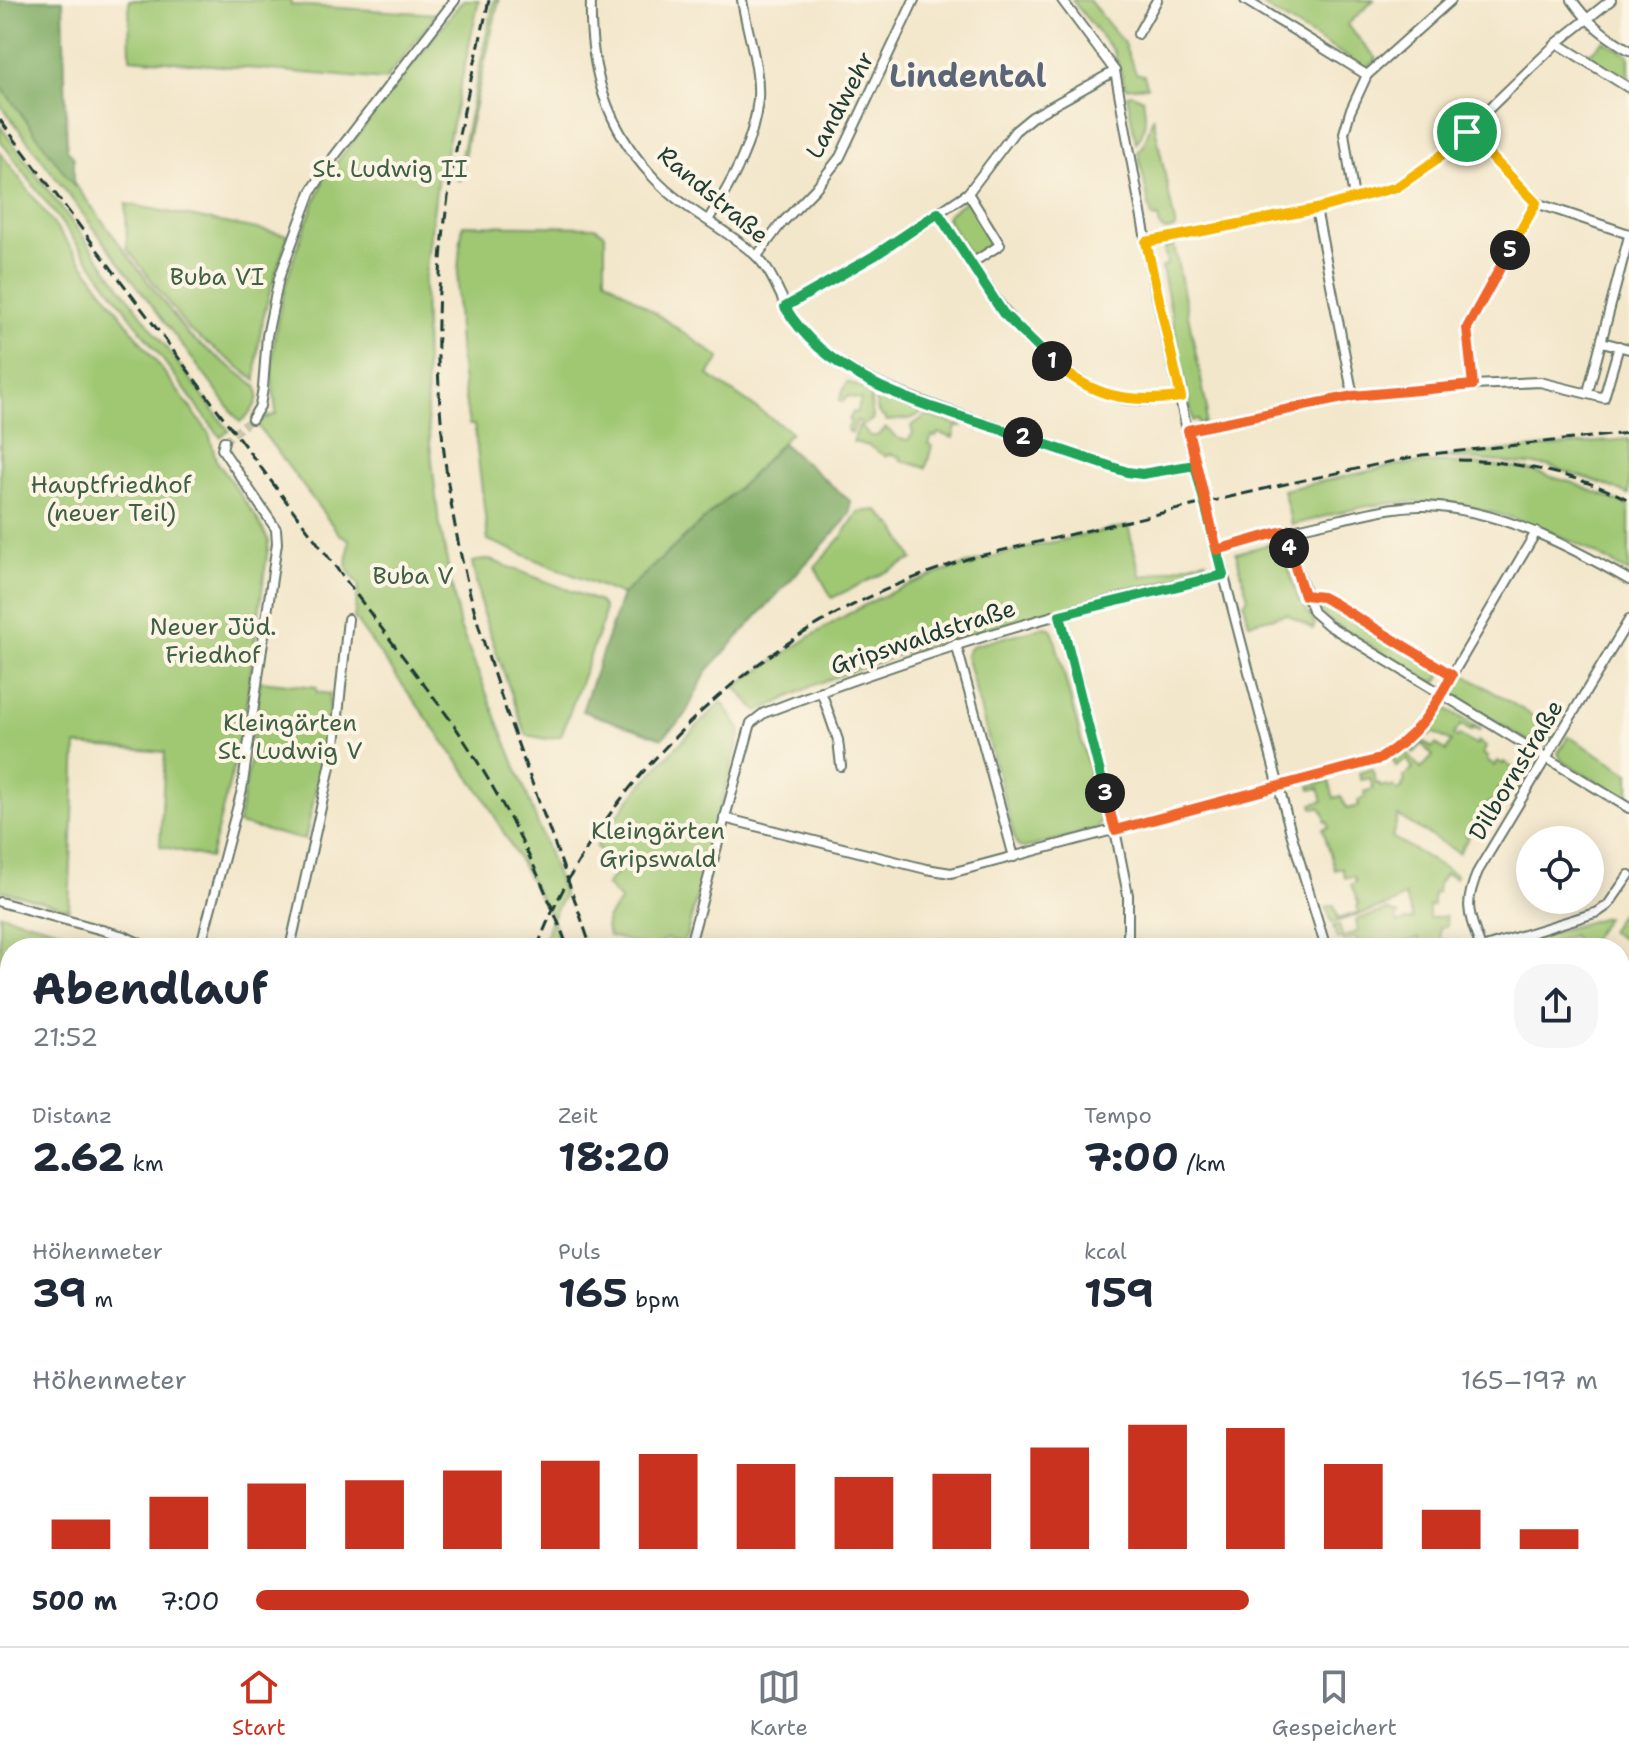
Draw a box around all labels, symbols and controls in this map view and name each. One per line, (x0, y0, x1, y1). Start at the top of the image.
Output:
street label: Landwehr (798, 46, 882, 164)
district label: Lindental (889, 54, 1047, 97)
pin (1433, 98, 1501, 166)
icon: arrive (1445, 110, 1489, 154)
street label: Randstraße (651, 139, 775, 251)
park label: St. Ludwig II (312, 153, 468, 185)
pin: 5 (1490, 230, 1530, 270)
text: 5 (1503, 235, 1517, 264)
park label: Buba VI (170, 261, 264, 293)
pin: 1 (1032, 341, 1072, 381)
text: 1 (1047, 346, 1057, 375)
pin: 2 (1003, 417, 1043, 457)
text: 2 (1015, 422, 1031, 451)
park label: Hauptfriedhof (neuer Teil) (31, 469, 193, 529)
pin: 4 (1269, 528, 1309, 568)
text: 4 (1281, 533, 1297, 562)
park label: Buba V (372, 560, 454, 592)
street label: Gripswaldstraße (826, 592, 1020, 682)
park label: Neuer Jüd. Friedhof (149, 611, 277, 671)
street label: Dilbornstraße (1461, 694, 1571, 846)
park label: Kleingärten St. Ludwig V (218, 707, 362, 767)
pin: 3 (1085, 773, 1125, 813)
text: 3 (1097, 778, 1113, 807)
park label: Kleingärten Gripswald (591, 815, 725, 875)
map controls (1516, 826, 1604, 914)
button: locate (1516, 826, 1604, 914)
text: Abendlauf (32, 959, 268, 1018)
button: share (1514, 964, 1598, 1048)
text: 21:52 (32, 1019, 98, 1054)
text: Distanz (32, 1101, 112, 1130)
text: Zeit (558, 1101, 598, 1130)
text: Tempo (1084, 1101, 1152, 1130)
text: 2.62 (32, 1130, 125, 1184)
text: 18:20 (558, 1130, 670, 1184)
text: 7:00 (1084, 1130, 1179, 1184)
text: km (125, 1149, 164, 1178)
text: /km (1179, 1149, 1226, 1178)
text: Höhenmeter (32, 1237, 163, 1266)
text: Puls (558, 1237, 601, 1266)
text: kcal (1084, 1237, 1127, 1266)
text: 39 (32, 1266, 87, 1320)
text: 165 (558, 1266, 628, 1320)
text: 159 (1084, 1266, 1154, 1320)
text: m (87, 1285, 113, 1314)
text: bpm (628, 1285, 680, 1314)
text: Höhenmeter (32, 1362, 187, 1397)
text: 165–197 m (1461, 1362, 1598, 1397)
text: 500 m (32, 1583, 117, 1618)
text: 7:00 (160, 1583, 220, 1618)
tab: Start (232, 1665, 286, 1742)
tab: Karte (750, 1665, 808, 1742)
tab: Gespeichert (1272, 1665, 1397, 1742)

